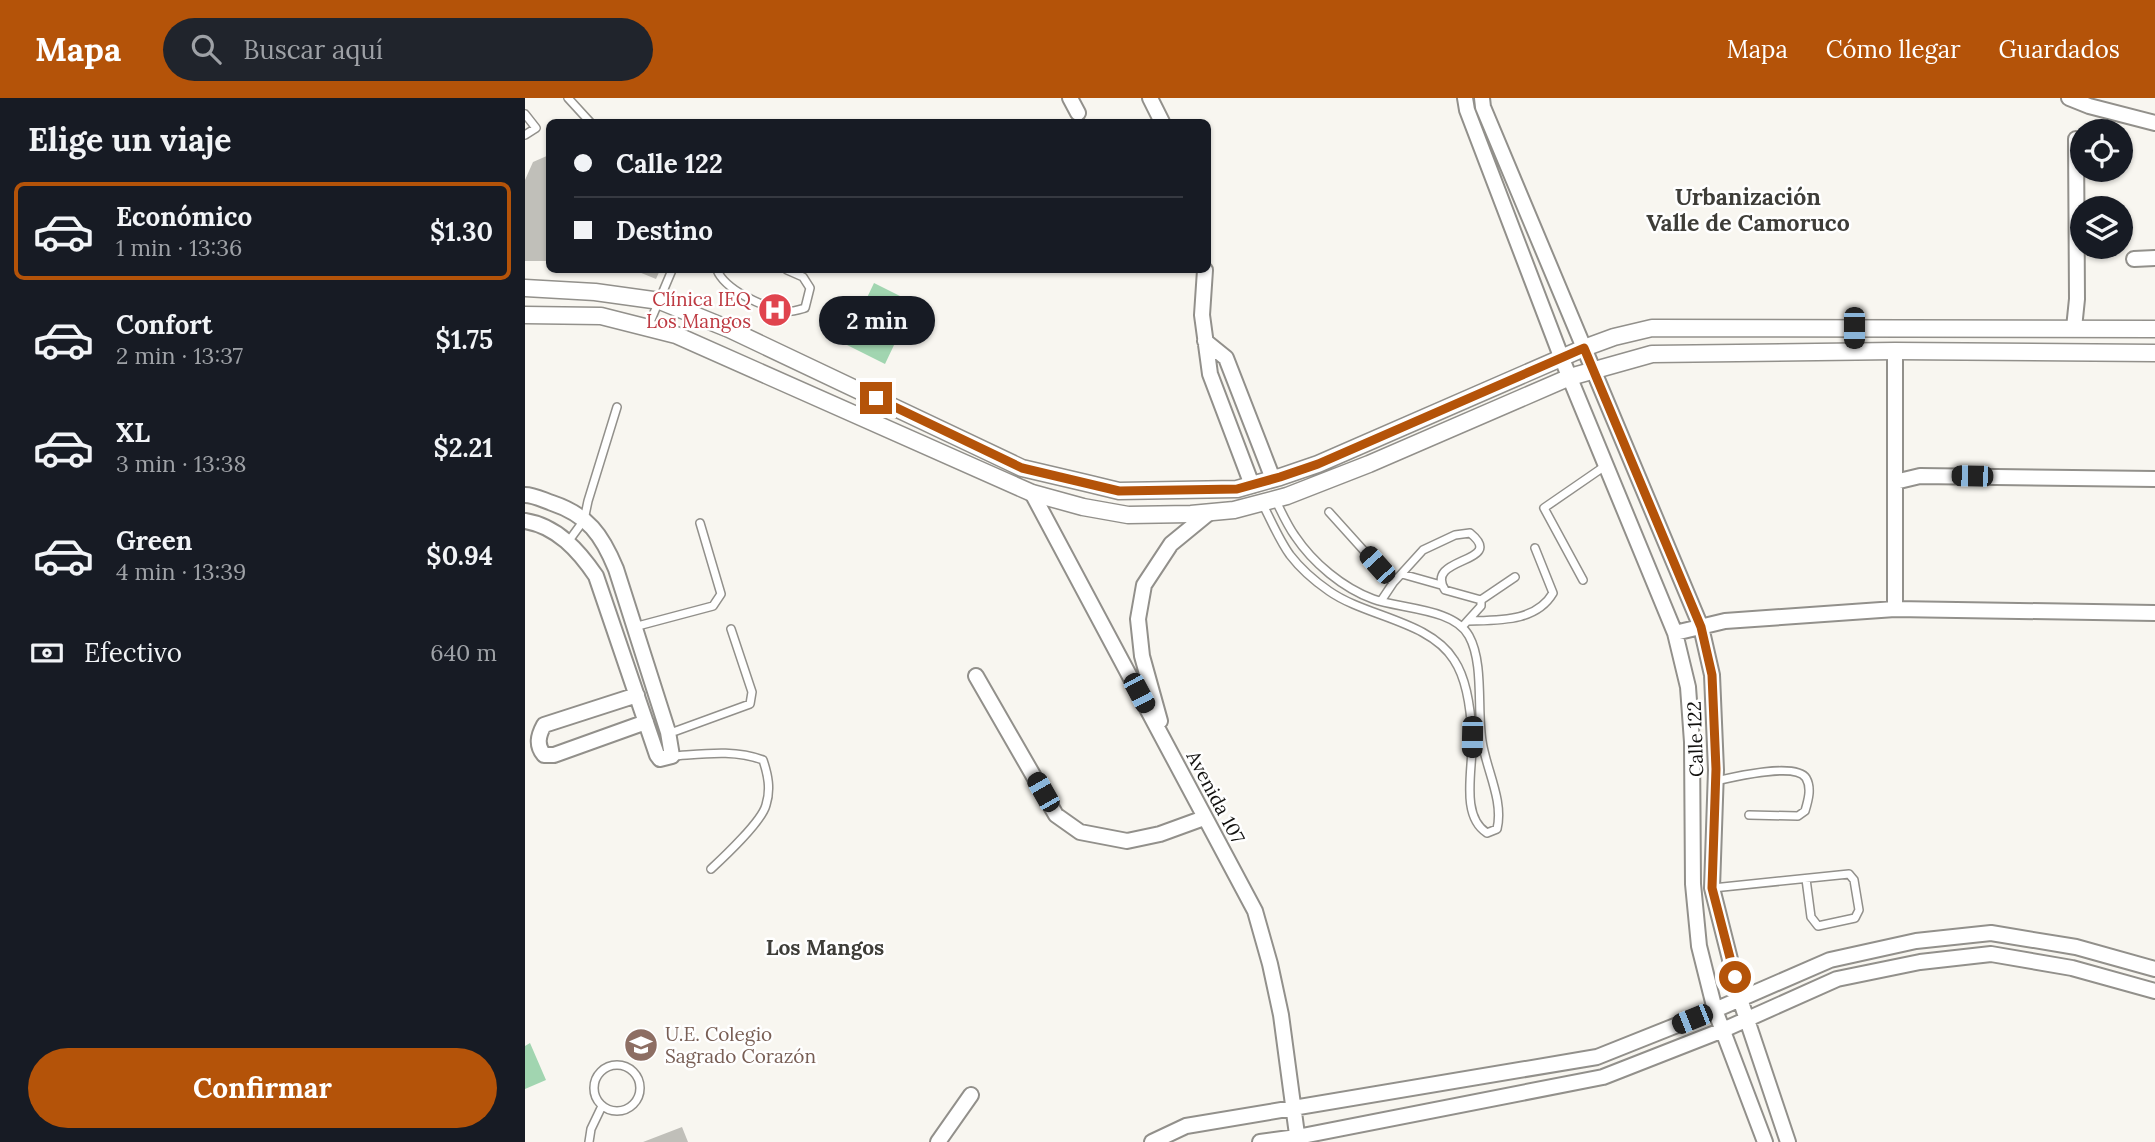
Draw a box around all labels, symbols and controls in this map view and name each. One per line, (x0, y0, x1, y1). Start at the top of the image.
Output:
search box (163, 18, 653, 81)
text: Mapa (35, 28, 121, 70)
icon: search (187, 30, 225, 68)
text: Buscar aquí (243, 33, 383, 66)
text: Mapa (1727, 34, 1788, 65)
text: Cómo llegar (1826, 34, 1961, 65)
text: Guardados (1999, 34, 2120, 65)
text: Elige un viaje (28, 119, 232, 160)
map controls (2070, 119, 2133, 259)
button: locate (2070, 119, 2133, 182)
text: Calle 122 (616, 147, 723, 180)
district label: Urbanización Valle de Camoruco (1646, 182, 1850, 237)
button: layers (2070, 196, 2133, 259)
icon: car (32, 200, 95, 263)
text: Económico (116, 200, 252, 233)
text: Destino (616, 214, 713, 247)
text: $1.30 (430, 215, 493, 248)
text: 1 min · 13:36 (116, 233, 242, 262)
place label: Clínica IEQ Los Mangos (646, 287, 751, 333)
hospital icon: Clínica IEQ Los Mangos (756, 291, 794, 329)
callout: 2 min (818, 296, 934, 345)
text: 2 min (846, 306, 908, 335)
car (1844, 307, 1865, 349)
icon: car (32, 308, 95, 371)
text: Confort (116, 308, 213, 341)
text: $1.75 (436, 323, 493, 356)
text: 2 min · 13:37 (116, 341, 243, 370)
route end (860, 382, 892, 414)
icon: car (32, 416, 95, 479)
text: XL (116, 416, 150, 449)
text: $2.21 (433, 431, 493, 464)
text: 3 min · 13:38 (116, 449, 246, 478)
car (1951, 465, 1994, 487)
icon: car (32, 524, 95, 587)
text: Green (116, 524, 192, 557)
text: $0.94 (426, 539, 493, 572)
car (1356, 542, 1399, 588)
text: 4 min · 13:39 (116, 557, 246, 586)
icon: cash (28, 634, 66, 672)
text: Efectivo (84, 636, 182, 669)
text: 640 m (430, 638, 497, 667)
car (1120, 670, 1159, 716)
street label: Calle 122 (1682, 701, 1708, 777)
car (1462, 716, 1483, 758)
street label: Avenida 107 (1181, 746, 1251, 848)
car (1024, 769, 1063, 815)
district label: Los Mangos (766, 934, 884, 961)
route start (1719, 961, 1751, 993)
car (1669, 1001, 1716, 1037)
place label: U.E. Colegio Sagrado Corazón (665, 1022, 816, 1068)
school or university icon: U.E. Colegio Sagrado Corazón (622, 1026, 660, 1064)
button: Confirmar (28, 1048, 497, 1128)

